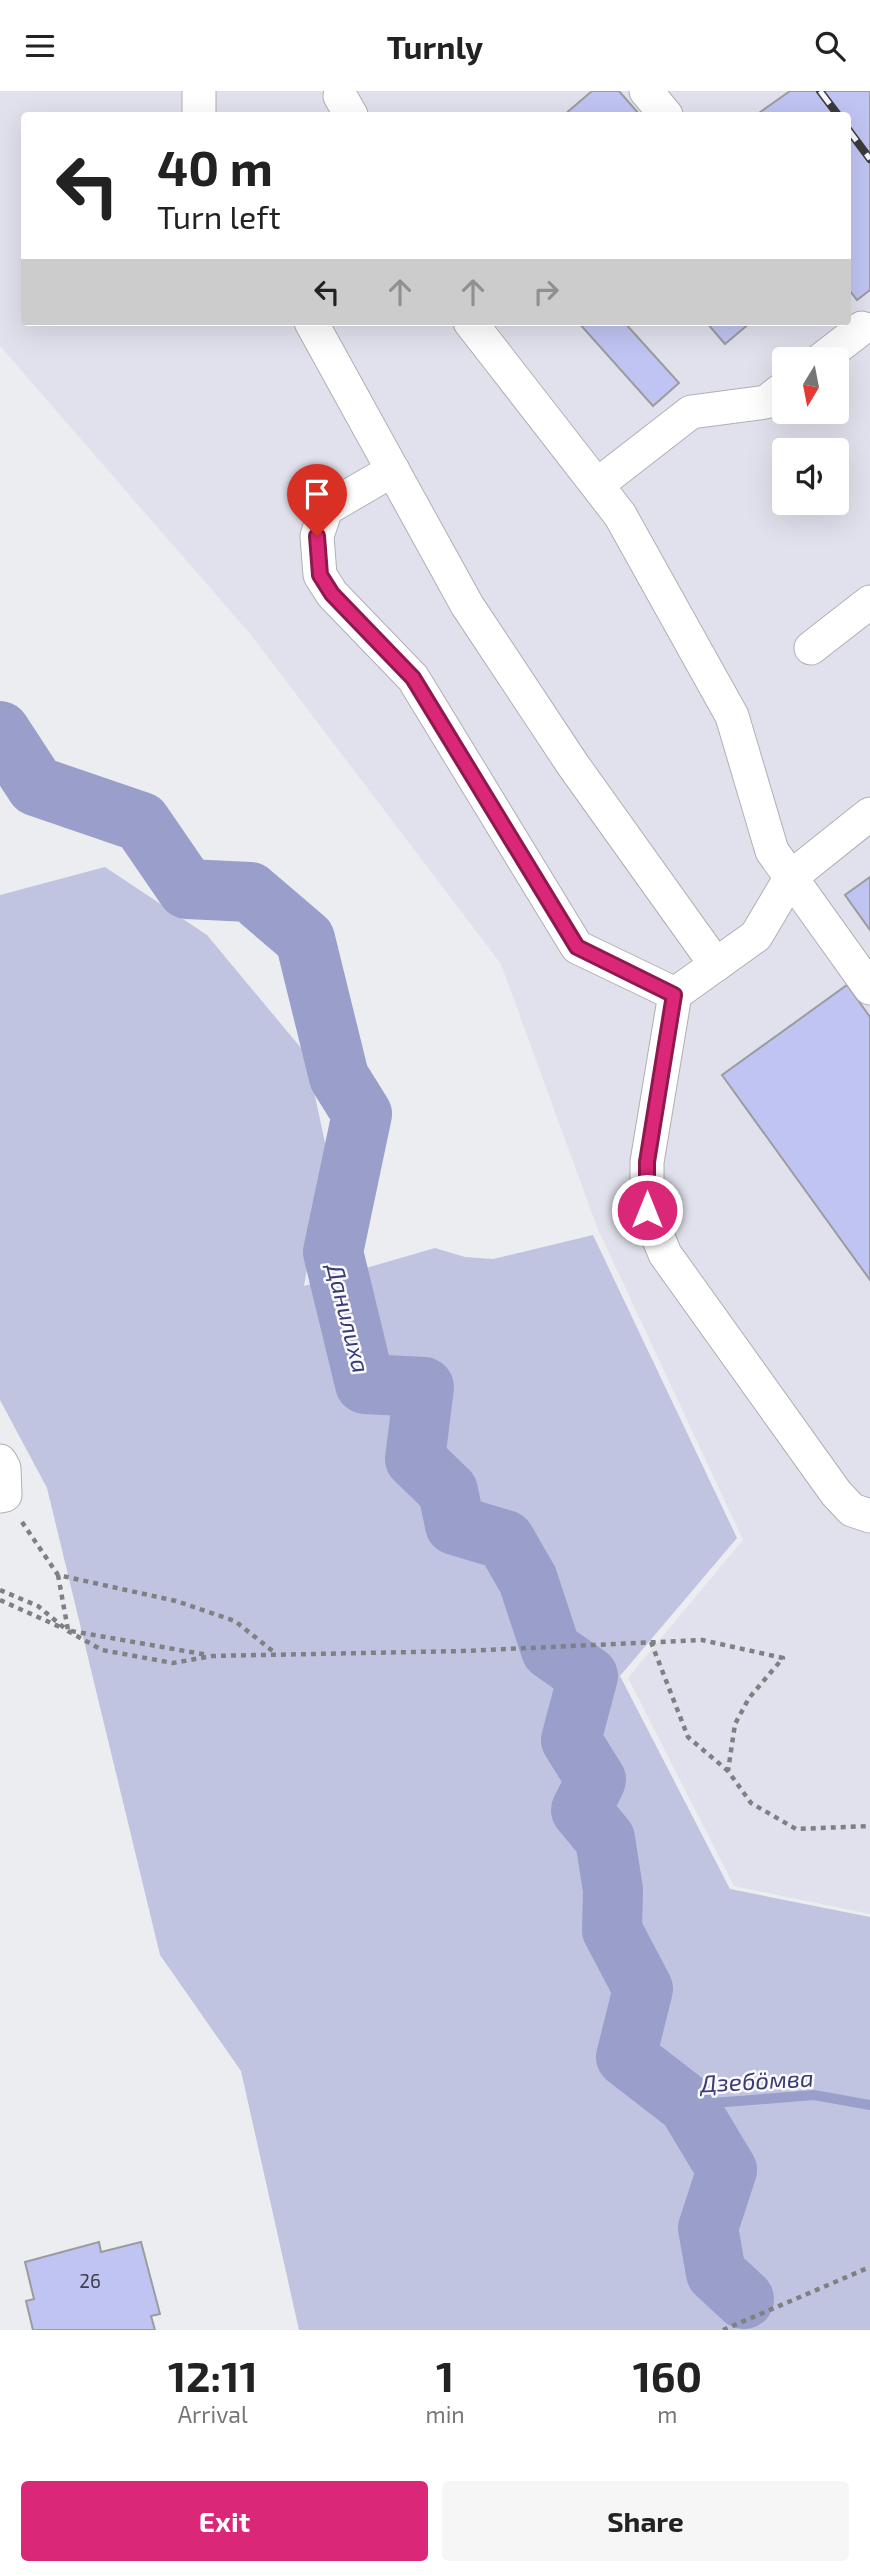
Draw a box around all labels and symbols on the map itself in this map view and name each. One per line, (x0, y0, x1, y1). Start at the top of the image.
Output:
north arrow (772, 347, 849, 423)
pin (287, 464, 347, 536)
position arrow (610, 1173, 684, 1247)
water label: Данилиха (321, 1260, 377, 1376)
water label: Дзебӧмва (699, 2063, 814, 2098)
house number: 26 (79, 2269, 101, 2292)

